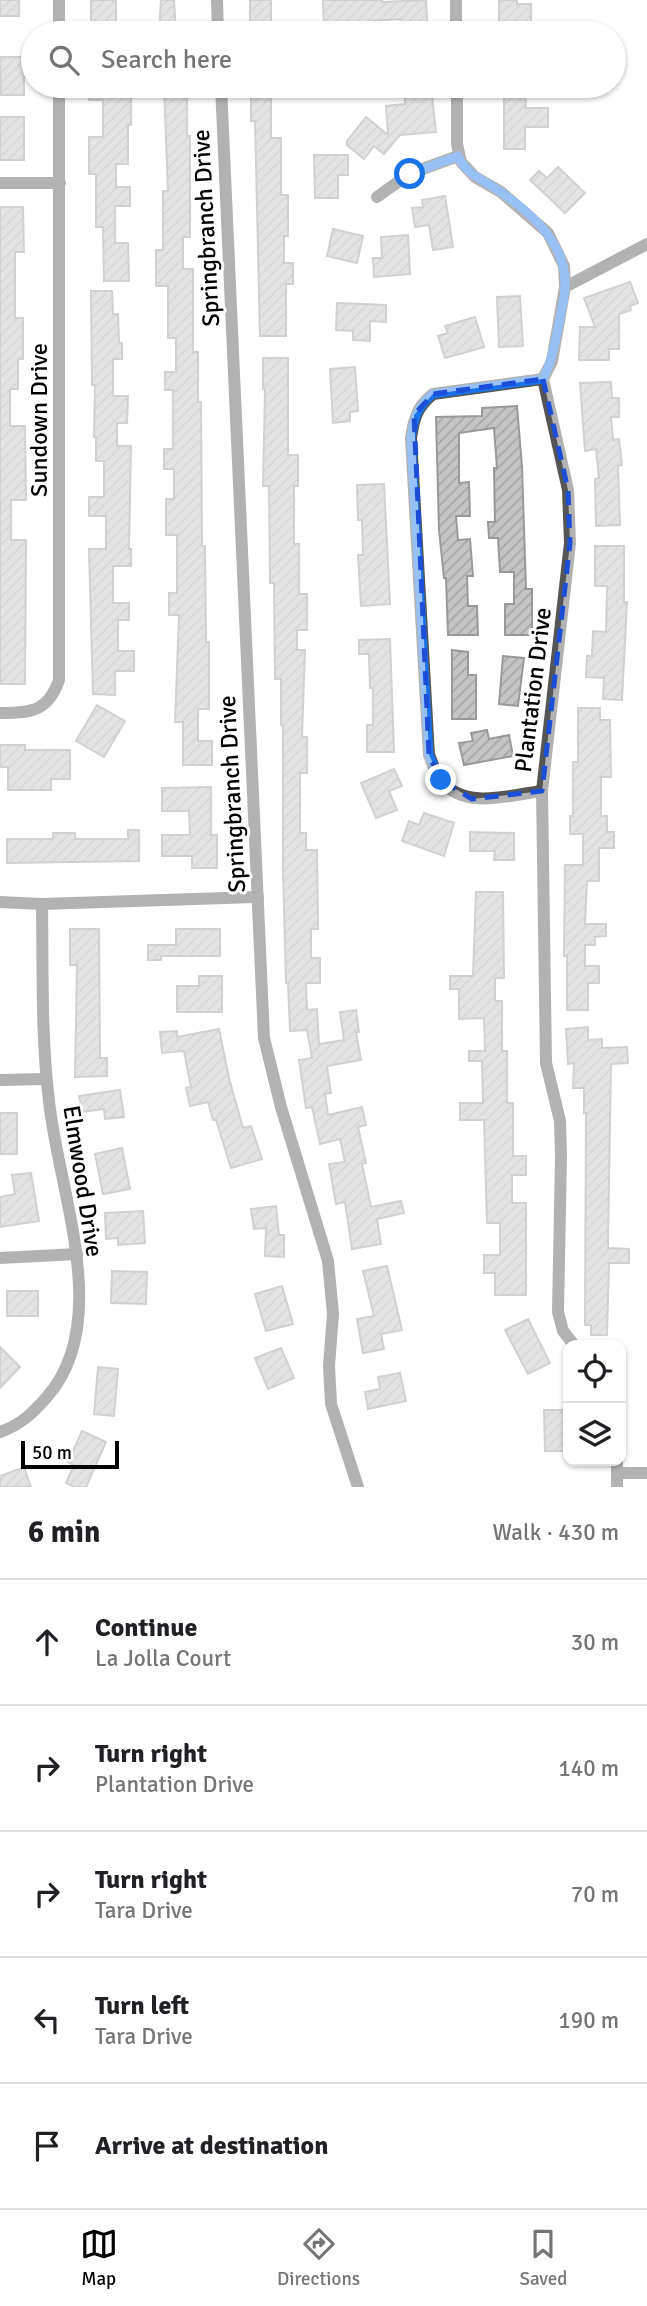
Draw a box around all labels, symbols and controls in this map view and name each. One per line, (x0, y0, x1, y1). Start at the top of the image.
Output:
search box (21, 21, 626, 98)
icon: search (45, 41, 83, 79)
text: Search here (101, 44, 232, 76)
street label: Springbranch Drive (186, 129, 226, 327)
route start (394, 158, 425, 189)
street label: Sundown Drive (24, 343, 54, 497)
street label: Plantation Drive (508, 606, 558, 774)
street label: Springbranch Drive (212, 695, 252, 893)
route end (425, 764, 456, 795)
street label: Elmwood Drive (56, 1103, 110, 1259)
map controls (563, 1340, 626, 1466)
button: locate (563, 1340, 626, 1403)
button: layers (563, 1403, 626, 1466)
scale bar (21, 1438, 119, 1470)
text: 50 m (32, 1441, 72, 1465)
text: 6 min (28, 1514, 100, 1551)
text: Walk · 430 m (493, 1518, 619, 1547)
text: Continue (95, 1612, 197, 1644)
icon: ahead (28, 1623, 66, 1661)
text: 30 m (571, 1628, 619, 1657)
text: La Jolla Court (95, 1644, 231, 1673)
text: Turn right (95, 1738, 207, 1770)
icon: right (28, 1749, 66, 1787)
text: 140 m (558, 1754, 619, 1783)
text: Plantation Drive (95, 1770, 254, 1799)
text: Turn right (95, 1864, 207, 1896)
icon: right (28, 1875, 66, 1913)
text: 70 m (571, 1880, 619, 1909)
text: Tara Drive (95, 1896, 193, 1925)
text: Turn left (95, 1990, 189, 2022)
icon: left (28, 2001, 66, 2039)
text: 190 m (558, 2006, 619, 2035)
text: Tara Drive (95, 2022, 193, 2051)
icon: arrive (28, 2127, 66, 2165)
text: Arrive at destination (95, 2130, 328, 2162)
tab: Map (80, 2225, 118, 2291)
tab: Directions (277, 2225, 360, 2291)
tab: Saved (519, 2225, 567, 2291)

